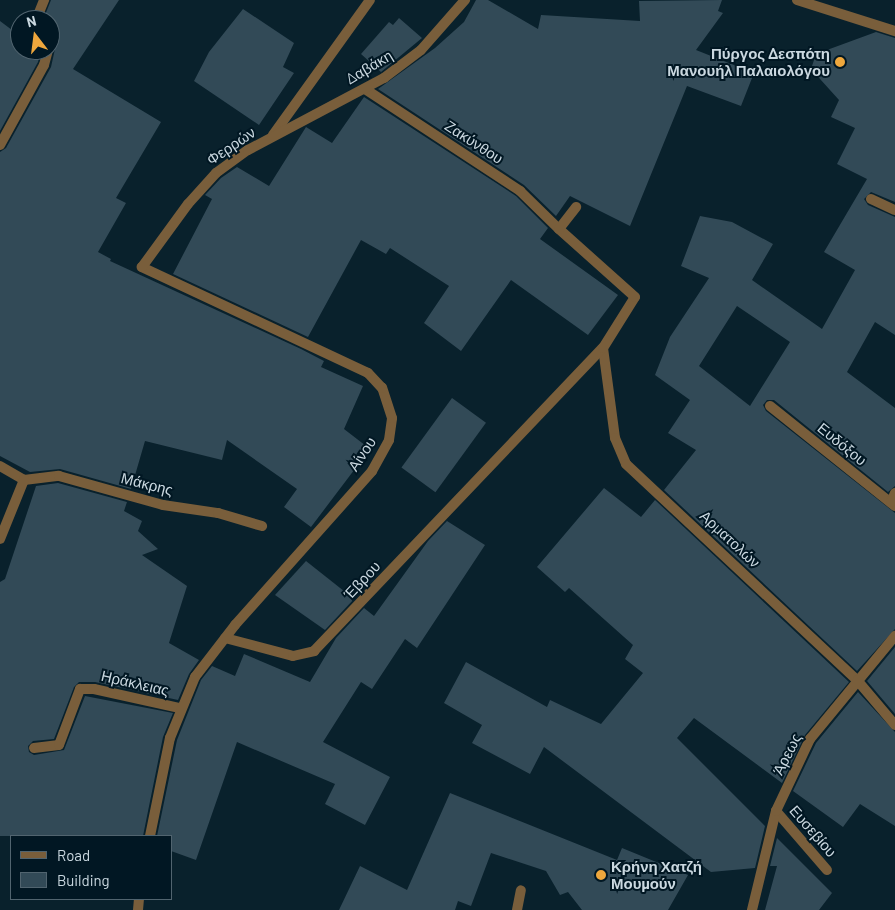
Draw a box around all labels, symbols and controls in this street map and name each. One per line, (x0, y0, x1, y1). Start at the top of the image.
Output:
north arrow (10, 10, 60, 60)
text: N (25, 12, 38, 30)
place label: Πύργος Δεσπότη Μανουήλ Παλαιολόγου (667, 44, 830, 79)
street label: Δαβάκη (342, 46, 396, 88)
marker: Πύργος Δεσπότη Μανουήλ Παλαιολόγου (834, 56, 846, 68)
street label: Ζακύνθου (441, 116, 507, 168)
street label: Φερρών (203, 123, 259, 169)
street label: Ευδόξου (814, 419, 870, 469)
street label: Αίνου (344, 433, 380, 475)
street label: Μάκρης (119, 469, 175, 499)
street label: Αρματολών (696, 507, 764, 571)
street label: Έβρου (340, 557, 384, 603)
street label: Ηράκλειας (99, 666, 171, 700)
street label: Άρεως (769, 730, 805, 778)
street label: Ευσεβίου (786, 801, 840, 861)
legend (10, 835, 172, 900)
text: Road (57, 846, 90, 864)
place label: Κρήνη Χατζή Μουμούν (611, 857, 702, 892)
marker: Κρήνη Χατζή Μουμούν (595, 869, 607, 881)
text: Building (57, 871, 110, 889)

